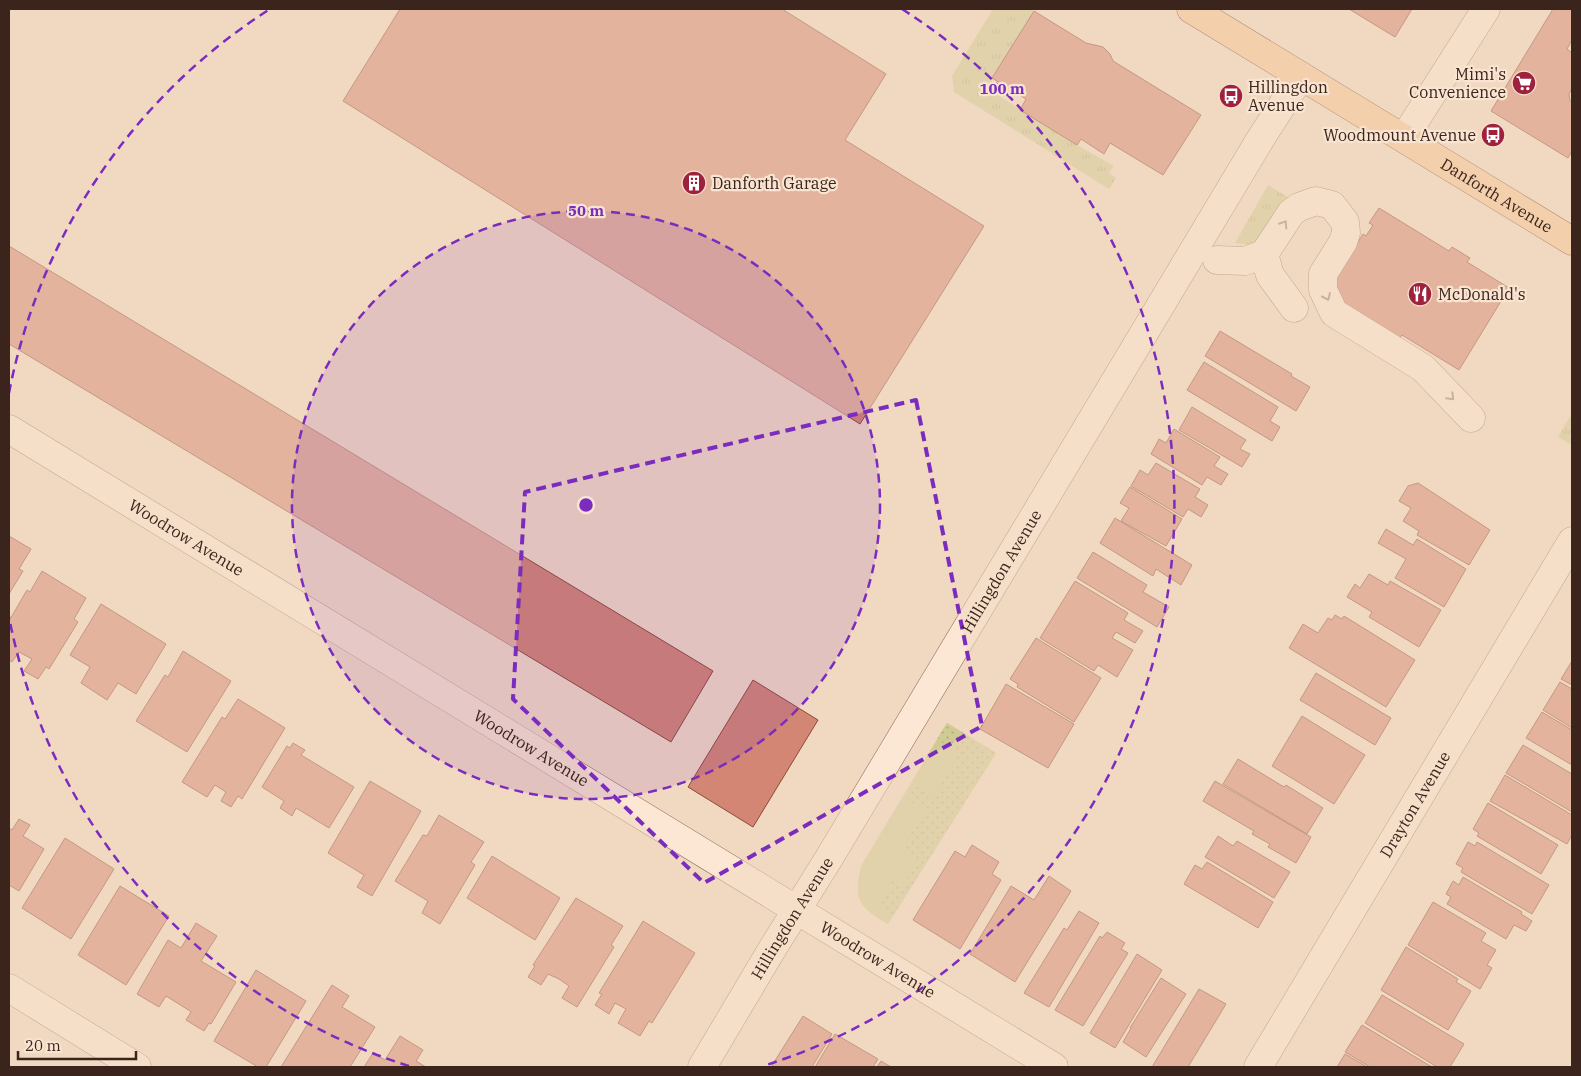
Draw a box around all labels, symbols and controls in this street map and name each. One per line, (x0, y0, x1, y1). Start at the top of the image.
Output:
place label: Mimi's Convenience (1409, 64, 1506, 102)
supermarket icon: Mimi's Convenience (1511, 70, 1537, 96)
place label: Hillingdon Avenue (1248, 77, 1328, 115)
text: 100 m (979, 79, 1025, 98)
bus stop icon: Hillingdon Avenue (1218, 83, 1244, 109)
bus stop icon: Woodmount Avenue (1480, 122, 1506, 148)
place label: Woodmount Avenue (1323, 125, 1476, 145)
street label: Danforth Avenue (1437, 153, 1556, 237)
building icon: Danforth Garage (681, 170, 707, 196)
place label: Danforth Garage (712, 173, 837, 193)
text: 50 m (568, 201, 604, 220)
one-way arrow (1277, 221, 1287, 230)
restaurant icon: McDonald's (1407, 281, 1433, 307)
place label: McDonald's (1438, 284, 1526, 304)
one-way arrow (1320, 292, 1330, 301)
one-way arrow (1445, 391, 1454, 400)
street label: Woodrow Avenue (125, 495, 248, 580)
centre of rings (577, 496, 595, 514)
street label: Hillingdon Avenue (956, 506, 1046, 636)
street label: Woodrow Avenue (470, 705, 593, 791)
street label: Drayton Avenue (1375, 747, 1454, 861)
street label: Hillingdon Avenue (747, 853, 837, 983)
street label: Woodrow Avenue (817, 917, 939, 1002)
scale bar (18, 1028, 135, 1060)
text: 20 m (25, 1036, 61, 1055)

